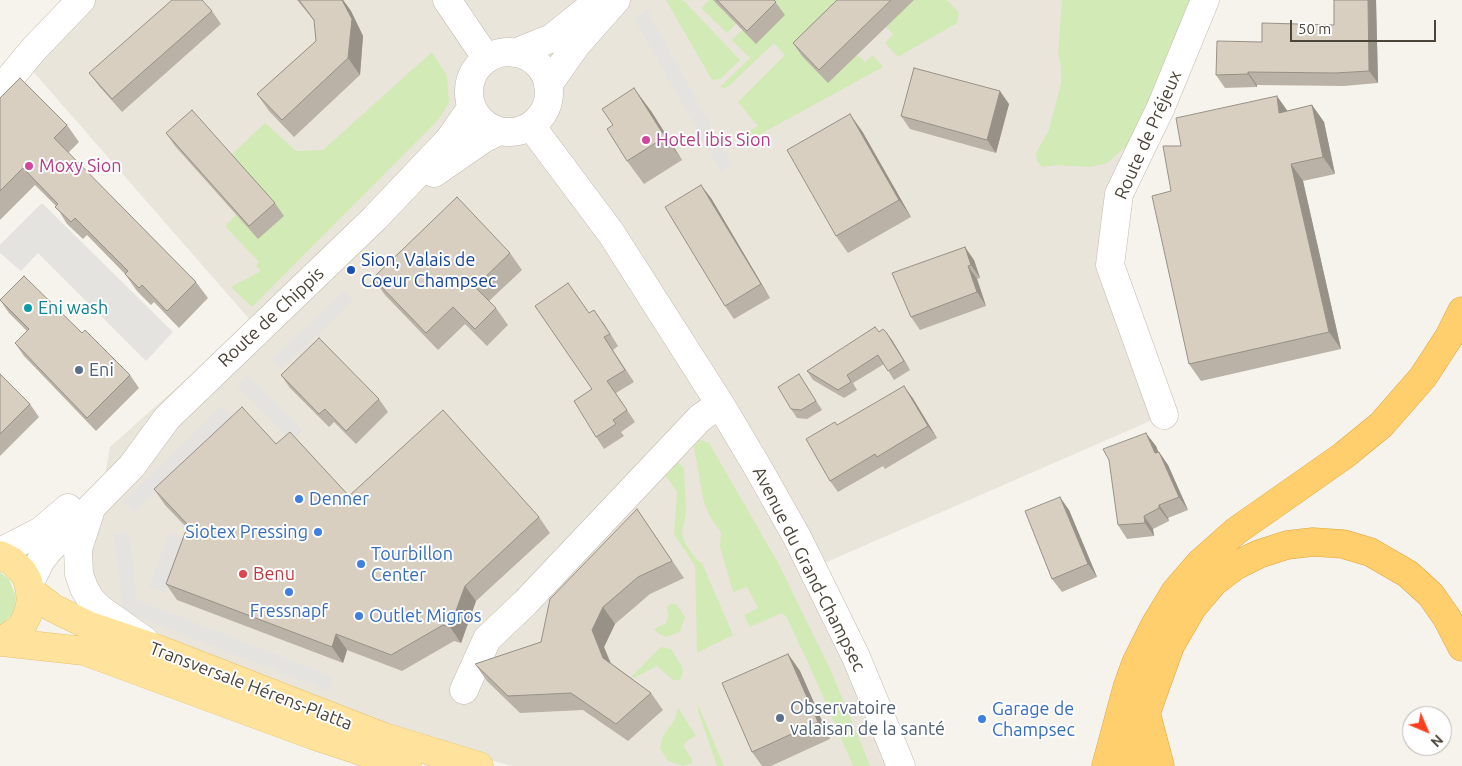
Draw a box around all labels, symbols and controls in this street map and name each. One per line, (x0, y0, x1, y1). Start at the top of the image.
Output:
scale bar (1292, 10, 1438, 42)
text: 50 m (1298, 20, 1331, 37)
street label: Route de Préjeux (1110, 67, 1186, 203)
place label: Hotel ibis Sion (656, 129, 771, 151)
marker: Hotel ibis Sion (640, 134, 652, 146)
place label: Moxy Sion (39, 155, 122, 177)
marker: Moxy Sion (23, 160, 35, 172)
place label: Sion, Valais de Coeur Champsec (361, 249, 496, 292)
street label: Route de Chippis (214, 263, 328, 371)
marker: Sion, Valais de Coeur Champsec (345, 264, 357, 276)
place label: Eni wash (38, 297, 108, 319)
marker: Eni wash (22, 302, 34, 314)
place label: Eni (89, 359, 114, 381)
marker: Eni (73, 364, 85, 376)
street label: Avenue du Grand-Champsec (748, 463, 870, 675)
place label: Denner (309, 488, 369, 510)
marker: Denner (293, 493, 305, 505)
place label: Siotex Pressing (185, 521, 308, 543)
marker: Siotex Pressing (312, 526, 324, 538)
place label: Tourbillon Center (371, 543, 453, 586)
marker: Tourbillon Center (355, 558, 367, 570)
place label: Benu (253, 563, 295, 585)
marker: Benu (237, 568, 249, 580)
marker: Fressnapf (283, 586, 295, 598)
place label: Fressnapf (250, 600, 328, 622)
place label: Outlet Migros (369, 605, 482, 627)
marker: Outlet Migros (353, 610, 365, 622)
street label: Transversale Hérens-Platta (147, 637, 355, 735)
place label: Observatoire valaisan de la santé (790, 697, 945, 740)
place label: Garage de Champsec (992, 698, 1075, 741)
north arrow (1402, 706, 1452, 756)
marker: Observatoire valaisan de la santé (774, 712, 786, 724)
marker: Garage de Champsec (976, 713, 988, 725)
text: N (1428, 732, 1446, 750)

